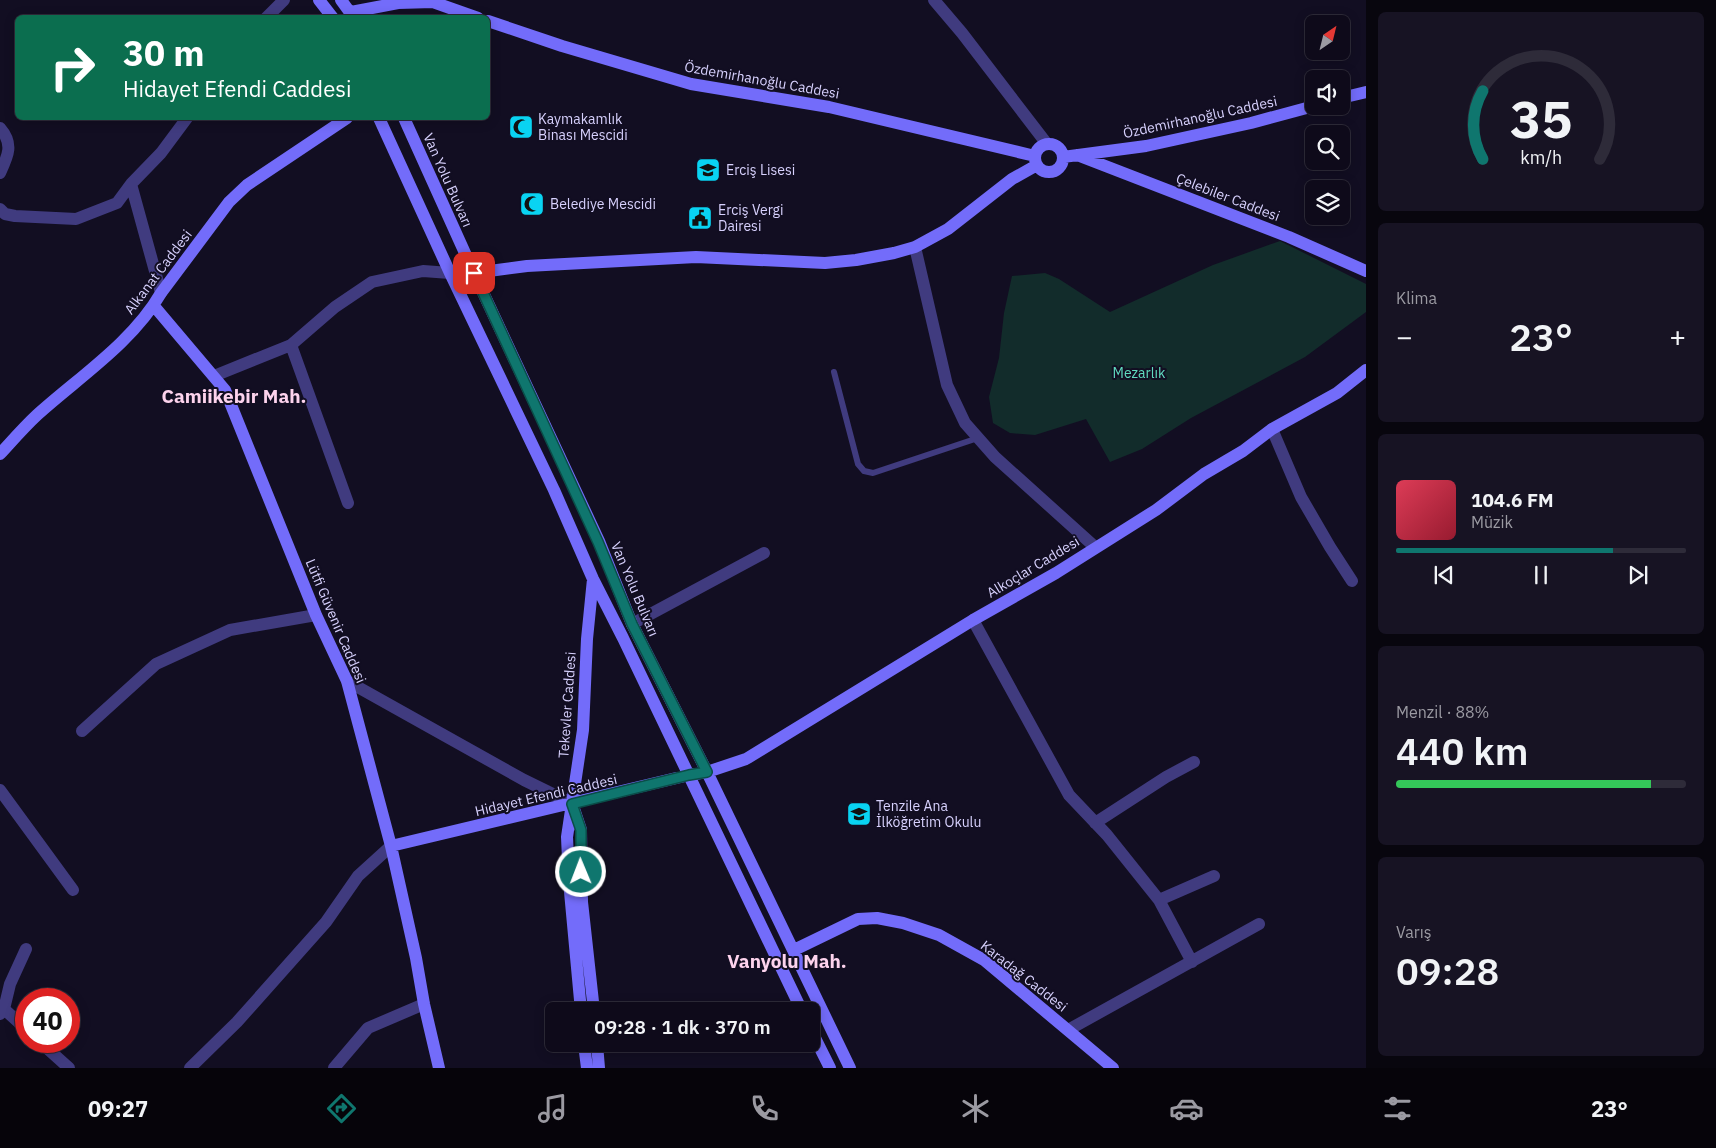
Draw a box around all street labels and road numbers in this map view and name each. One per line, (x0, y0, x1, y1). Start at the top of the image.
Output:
street label: Özdemirhanoğlu Caddesi (683, 57, 841, 103)
street label: Özdemirhanoğlu Caddesi (1121, 92, 1279, 142)
street label: Van Yolu Bulvarı (419, 130, 477, 230)
street label: Çelebiler Caddesi (1174, 169, 1282, 225)
street label: Alkanat Caddesi (120, 226, 196, 318)
street label: Alkoçlar Caddesi (983, 532, 1083, 602)
street label: Van Yolu Bulvarı (607, 539, 663, 639)
street label: Lütfi Güvenir Caddesi (302, 556, 370, 686)
street label: Tekevler Caddesi (554, 651, 580, 759)
street label: Hidayet Efendi Caddesi (473, 770, 619, 820)
street label: Karadağ Caddesi (977, 936, 1071, 1016)

